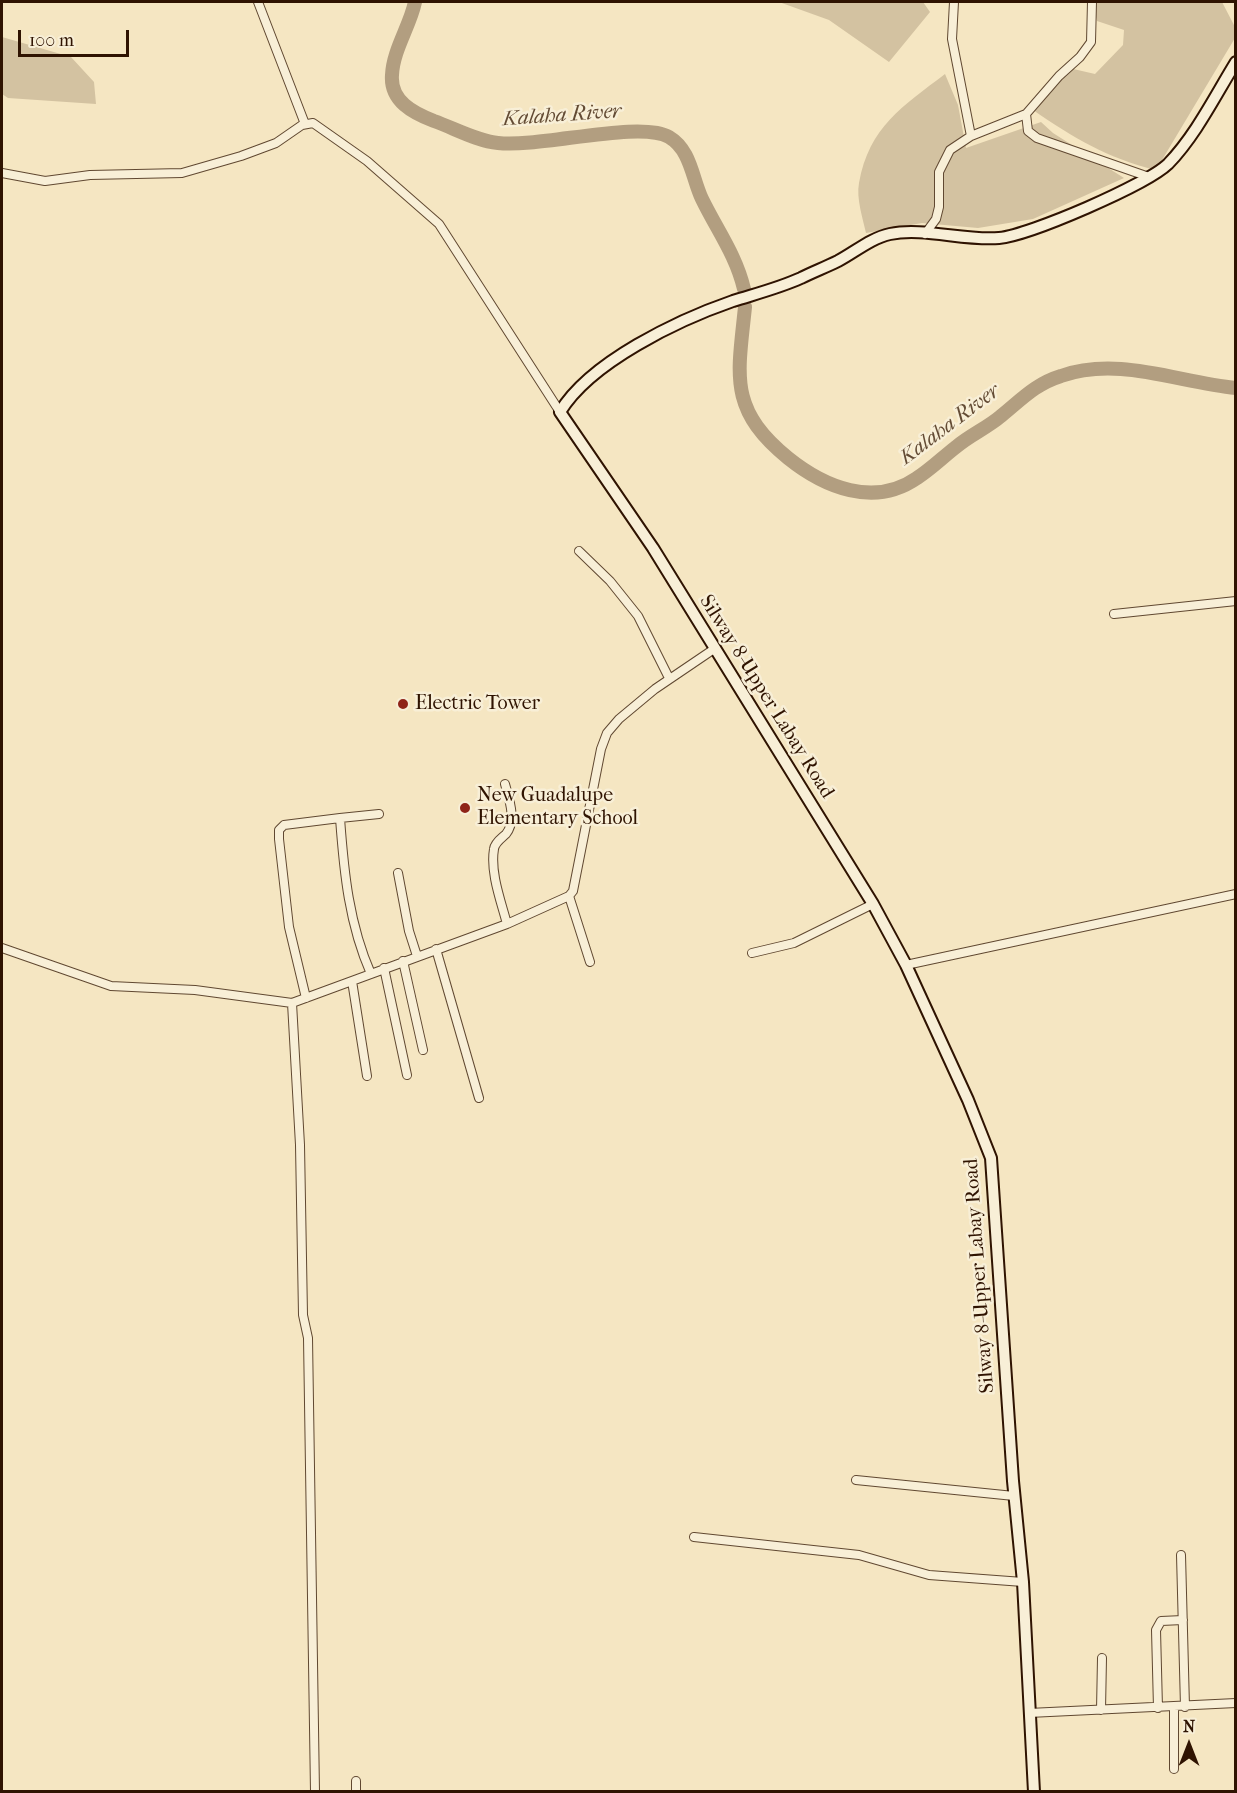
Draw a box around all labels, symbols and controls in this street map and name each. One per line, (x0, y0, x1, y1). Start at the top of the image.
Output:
scale bar (21, 18, 132, 56)
text: 100 m (29, 30, 74, 51)
water label: Kalaha River (502, 99, 622, 133)
water label: Kalaha River (895, 379, 1005, 471)
street label: Silway 8-Upper Labay Road (693, 591, 839, 803)
place label: Electric Tower (415, 692, 540, 716)
marker: Electric Tower (396, 697, 410, 711)
place label: New Guadalupe Elementary School (477, 784, 638, 831)
marker: New Guadalupe Elementary School (458, 801, 472, 815)
street label: Silway 8-Upper Labay Road (960, 1158, 1000, 1394)
north arrow (1159, 1715, 1219, 1775)
text: N (1183, 1717, 1195, 1736)

